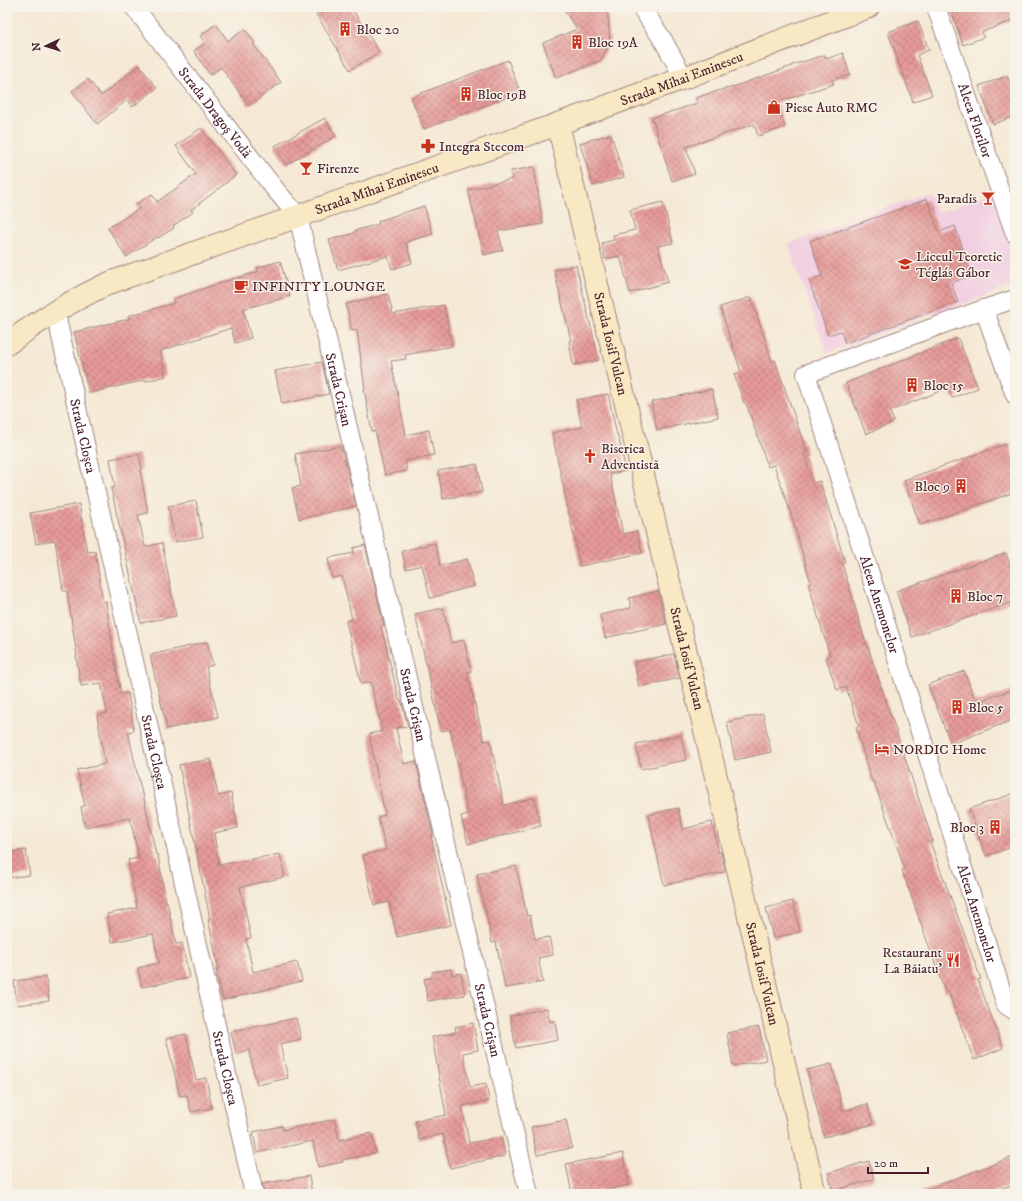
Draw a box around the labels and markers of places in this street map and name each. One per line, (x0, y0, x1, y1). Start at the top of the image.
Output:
building icon: Bloc 20 (337, 21, 353, 37)
place label: Bloc 20 (356, 21, 399, 39)
building icon: Bloc 19A (569, 34, 585, 50)
place label: Bloc 19A (588, 34, 639, 52)
building icon: Bloc 19B (458, 86, 474, 102)
place label: Bloc 19B (477, 86, 527, 104)
shop icon: Piese Auto RMC (766, 99, 782, 115)
place label: Piese Auto RMC (785, 99, 877, 117)
pharmacy icon: Integra Stecom (420, 138, 436, 154)
place label: Integra Stecom (439, 138, 525, 156)
bar icon: Firenze (298, 160, 314, 176)
place label: Firenze (317, 160, 360, 178)
place label: Paradis (936, 190, 977, 208)
bar icon: Paradis (980, 190, 996, 206)
place label: Liceul Teoretic Téglás Gábor (916, 248, 1002, 282)
school or university icon: Liceul Teoretic Téglás Gábor (897, 256, 913, 272)
cafe icon: INFINITY LOUNGE (233, 278, 249, 294)
place label: INFINITY LOUNGE (252, 278, 385, 296)
building icon: Bloc 15 (904, 377, 920, 393)
place label: Bloc 15 (923, 377, 964, 395)
place label: Biserica Adventistă (601, 440, 659, 474)
church icon: Biserica Adventistă (582, 448, 598, 464)
place label: Bloc 9 (914, 478, 950, 496)
building icon: Bloc 9 (953, 478, 969, 494)
building icon: Bloc 7 (948, 588, 964, 604)
place label: Bloc 7 (967, 588, 1003, 606)
building icon: Bloc 5 (949, 699, 965, 715)
place label: Bloc 5 (968, 699, 1004, 717)
hotel icon: NORDIC Home (874, 741, 890, 757)
place label: NORDIC Home (893, 741, 986, 759)
place label: Bloc 3 (950, 819, 984, 837)
building icon: Bloc 3 (987, 819, 1003, 835)
place label: Restaurant La Băiatu' (882, 944, 943, 978)
restaurant icon: Restaurant La Băiatu' (945, 952, 961, 968)

